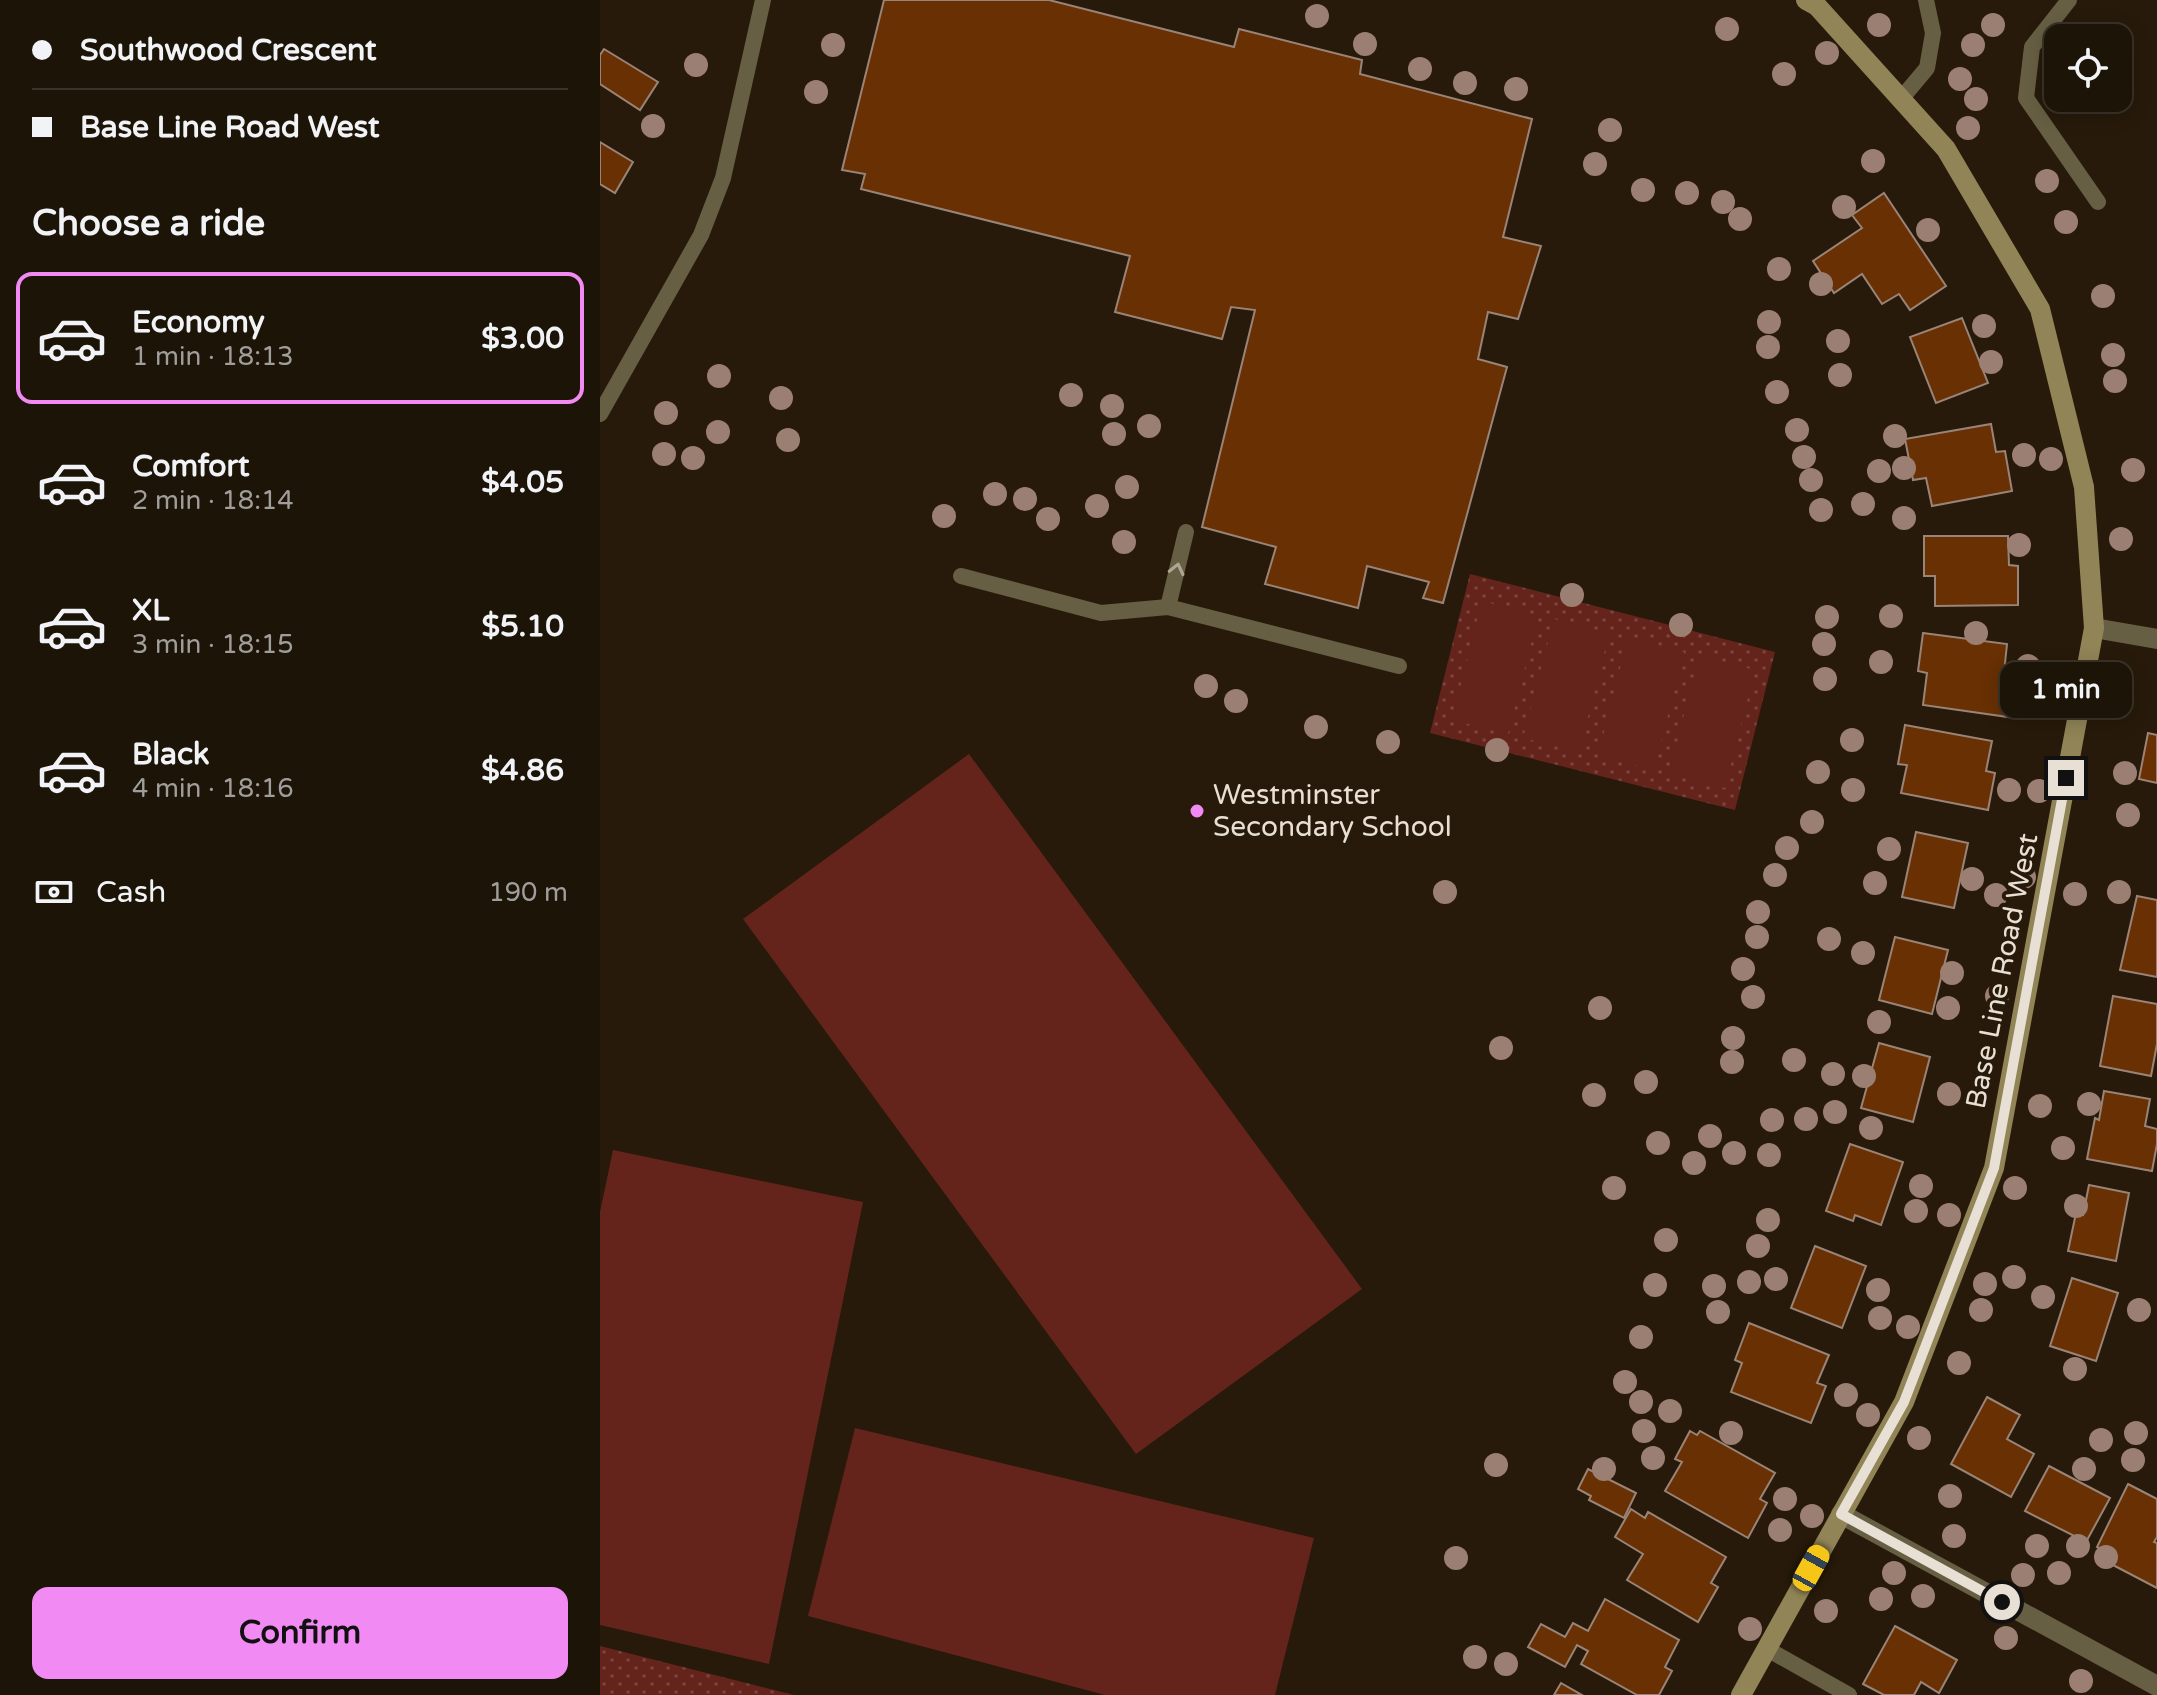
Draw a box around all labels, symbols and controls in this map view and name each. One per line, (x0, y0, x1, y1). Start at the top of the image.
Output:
map controls (2044, 24, 2132, 112)
button: locate (2044, 24, 2132, 112)
text: Southwood Crescent (80, 32, 377, 69)
text: Base Line Road West (80, 109, 380, 146)
text: Choose a ride (32, 202, 265, 245)
icon: car (36, 302, 108, 374)
text: Economy (132, 304, 265, 341)
text: $3.00 (481, 320, 564, 357)
text: 1 min · 18:13 (132, 341, 294, 372)
icon: car (36, 446, 108, 518)
text: Comfort (132, 448, 250, 485)
text: $4.05 (481, 464, 564, 501)
text: 2 min · 18:14 (132, 485, 294, 516)
one-way arrow (1168, 563, 1185, 576)
icon: car (36, 590, 108, 662)
text: XL (132, 592, 169, 629)
text: $5.10 (482, 608, 564, 645)
text: 3 min · 18:15 (132, 629, 294, 660)
callout: 1 min (2000, 662, 2132, 718)
text: 1 min (2031, 674, 2101, 705)
icon: car (36, 734, 108, 806)
text: Black (132, 736, 209, 773)
text: $4.86 (481, 752, 564, 789)
route end (2048, 760, 2084, 796)
text: 4 min · 18:16 (132, 773, 294, 804)
place label: Westminster Secondary School (1213, 778, 1452, 844)
marker: Westminster Secondary School (1188, 802, 1206, 820)
street label: Base Line Road West (1959, 830, 2045, 1111)
icon: cash (32, 870, 76, 914)
text: Cash (96, 874, 166, 911)
text: 190 m (488, 877, 568, 908)
car (1789, 1541, 1833, 1595)
route start (1984, 1584, 2020, 1620)
button: Confirm (32, 1587, 568, 1679)

